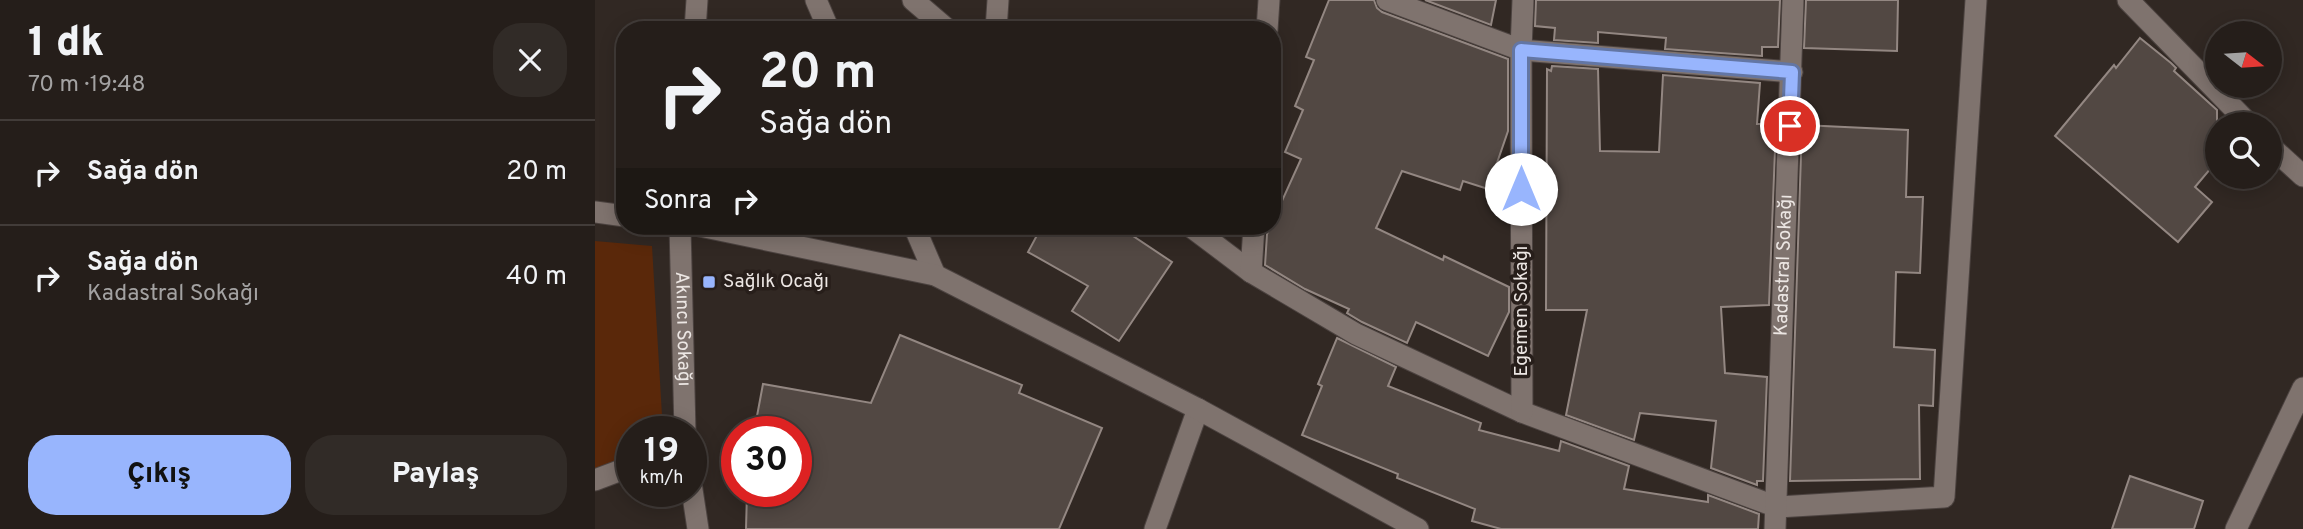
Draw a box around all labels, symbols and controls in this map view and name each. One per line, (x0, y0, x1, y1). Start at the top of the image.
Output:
text: 1 dk (28, 18, 104, 71)
north arrow (2205, 21, 2282, 98)
map controls (2205, 21, 2282, 189)
button: close (493, 23, 567, 97)
text: 20 m (759, 44, 876, 106)
icon: right (644, 49, 735, 140)
text: 70 m · 19:48 (28, 71, 146, 100)
pin (1760, 96, 1820, 156)
text: Sağa dön (759, 105, 892, 145)
icon: arrive (1771, 107, 1809, 145)
button: search (2205, 112, 2282, 189)
position arrow (1484, 152, 1558, 226)
icon: right (28, 154, 66, 192)
text: Sağa dön (87, 156, 199, 189)
text: 20 m (506, 156, 567, 189)
icon: right (726, 182, 764, 220)
text: Sonra (644, 185, 712, 218)
street label: Kadastral Sokağı (1770, 194, 1798, 337)
street label: Egemen Sokağı (1510, 246, 1534, 376)
text: Sağa dön (87, 247, 199, 280)
icon: right (28, 259, 66, 297)
text: 40 m (506, 261, 567, 294)
place label: Sağlık Ocağı (723, 270, 829, 294)
street label: Akıncı Sokağı (669, 271, 696, 387)
marker: Sağlık Ocağı (701, 274, 717, 290)
text: Kadastral Sokağı (87, 280, 259, 309)
speed limit sign: 30 (721, 416, 812, 507)
text: 19 (644, 430, 679, 474)
button: Çıkış (28, 435, 291, 515)
button: Paylaş (305, 435, 567, 515)
text: km/h (640, 467, 683, 490)

